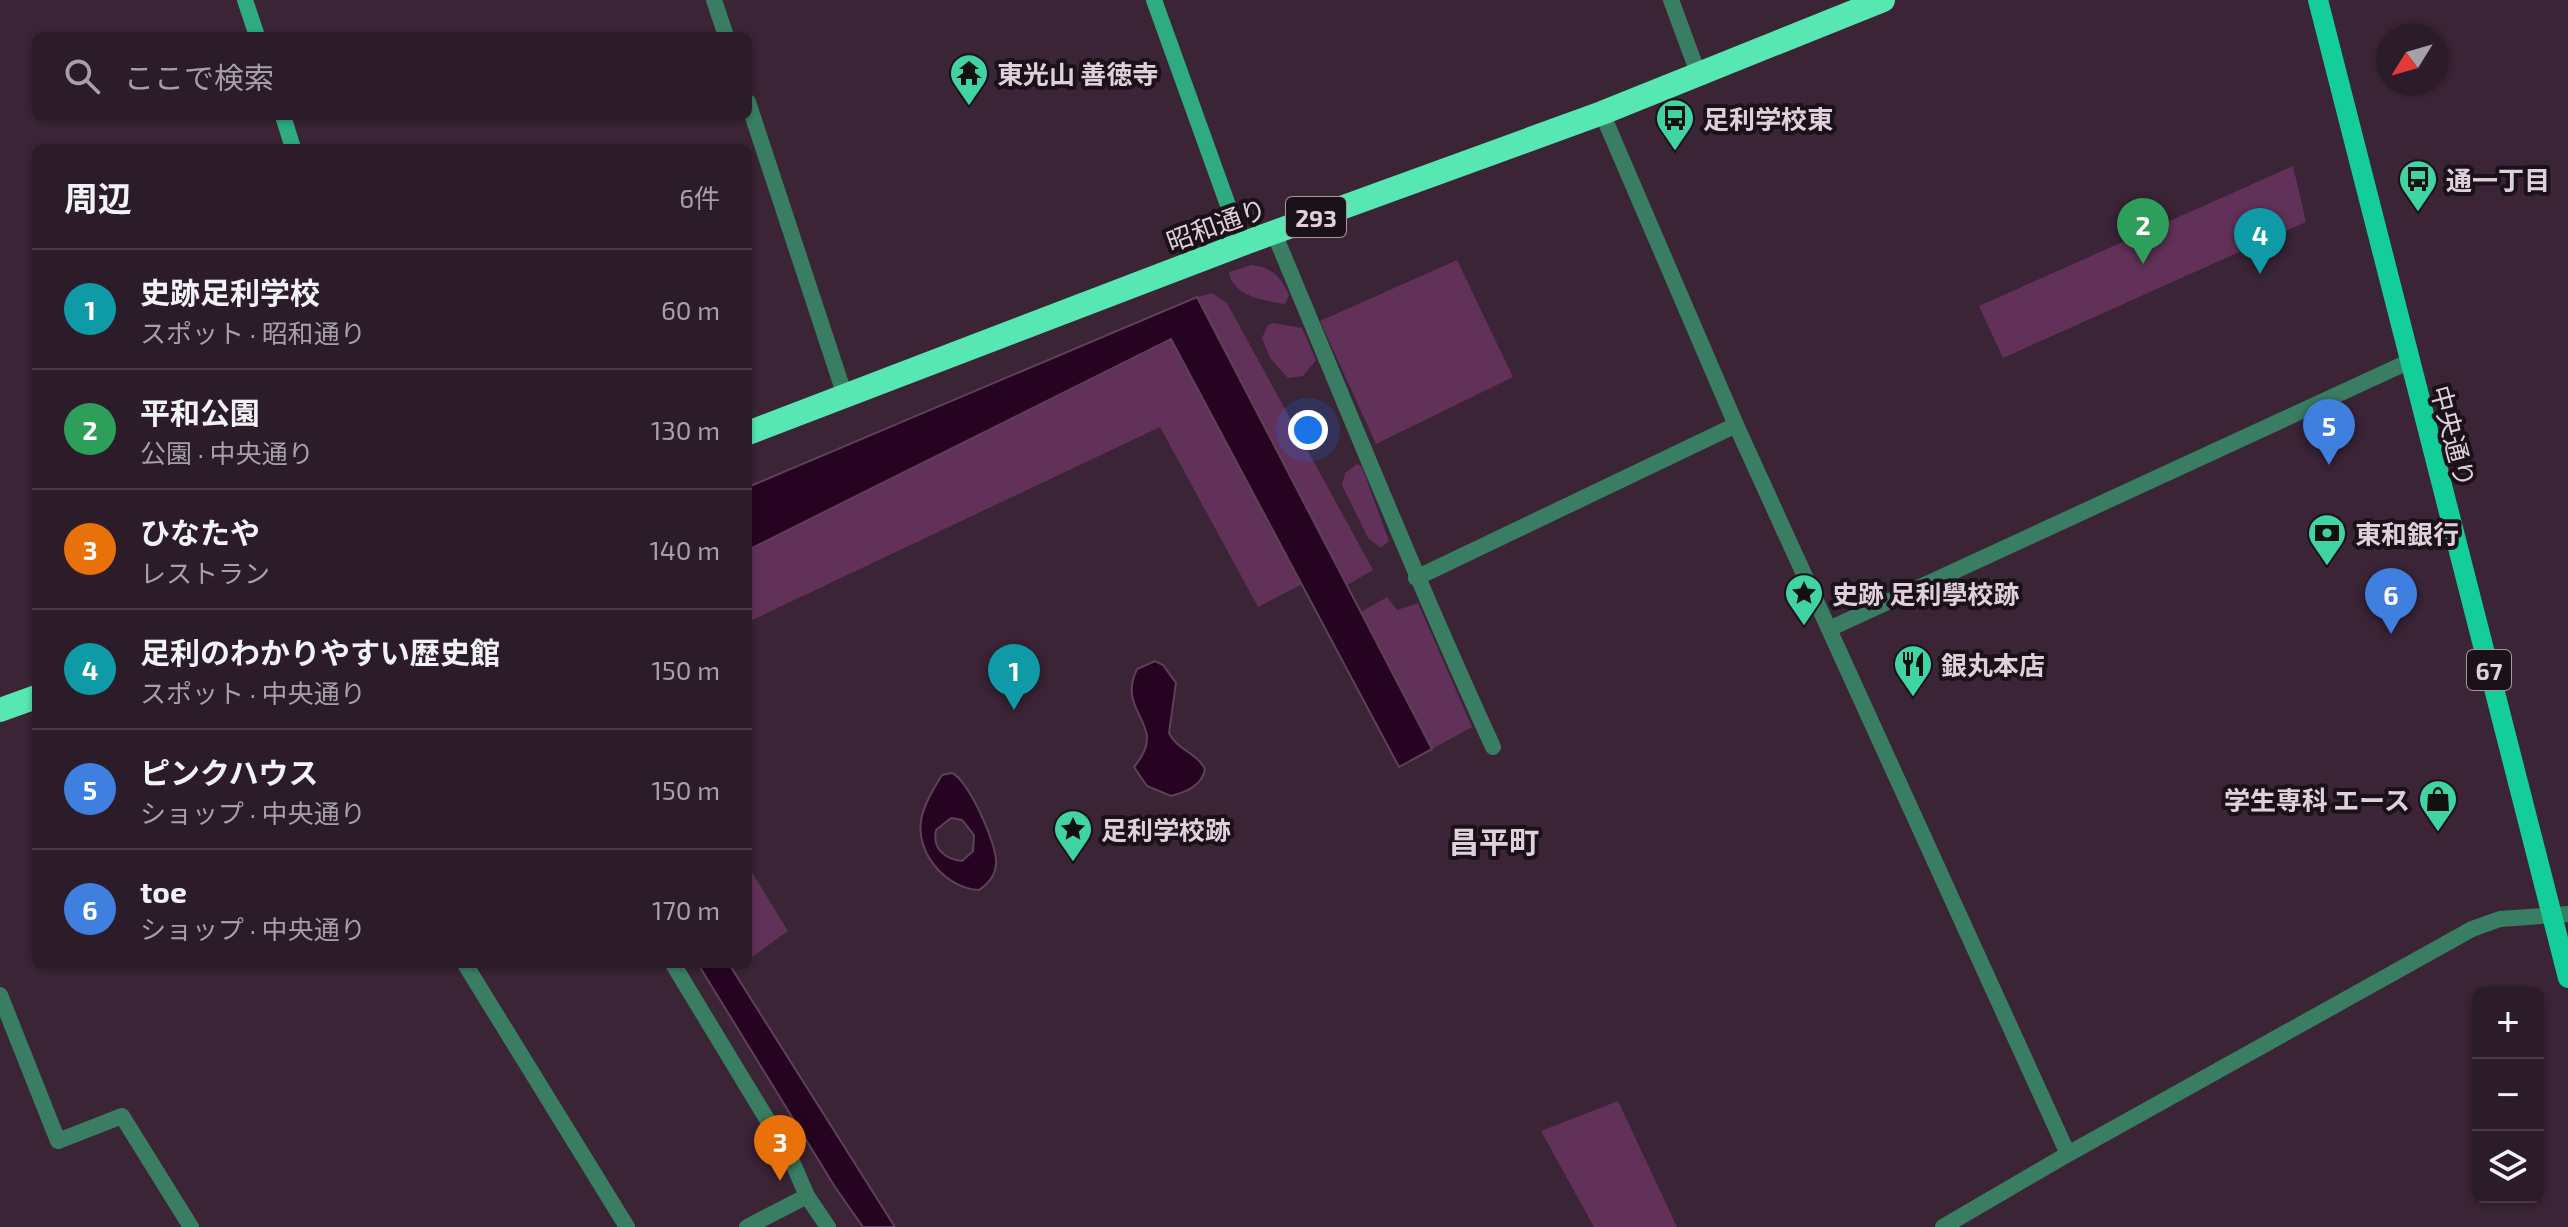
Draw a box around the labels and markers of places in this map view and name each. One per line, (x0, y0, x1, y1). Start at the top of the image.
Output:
temple icon: 東光山 善徳寺 (948, 52, 990, 107)
place label: 東光山 善徳寺 (997, 58, 1159, 89)
bus stop icon: 足利学校東 (1654, 97, 1696, 152)
place label: 足利学校東 (1703, 103, 1833, 134)
bus stop icon: 通一丁目 (2397, 158, 2439, 213)
place label: 通一丁目 (2446, 164, 2550, 195)
pin: 2 (2117, 198, 2169, 264)
pin: 4 (2234, 208, 2286, 274)
pin: 5 (2303, 399, 2355, 465)
bank icon: 東和銀行 (2306, 512, 2348, 567)
place label: 東和銀行 (2355, 518, 2459, 549)
pin: 6 (2365, 568, 2417, 634)
place icon: 史跡 足利學校跡 (1783, 572, 1825, 627)
place label: 史跡 足利學校跡 (1832, 578, 2020, 609)
restaurant icon: 銀丸本店 (1892, 643, 1934, 698)
pin: 1 (988, 644, 1040, 710)
place label: 銀丸本店 (1941, 649, 2045, 680)
shop icon: 学生専科 エース (2417, 778, 2459, 833)
place label: 学生専科 エース (2224, 784, 2410, 815)
place icon: 足利学校跡 (1052, 808, 1094, 863)
place label: 足利学校跡 (1101, 814, 1231, 845)
pin: 3 (754, 1115, 806, 1181)

